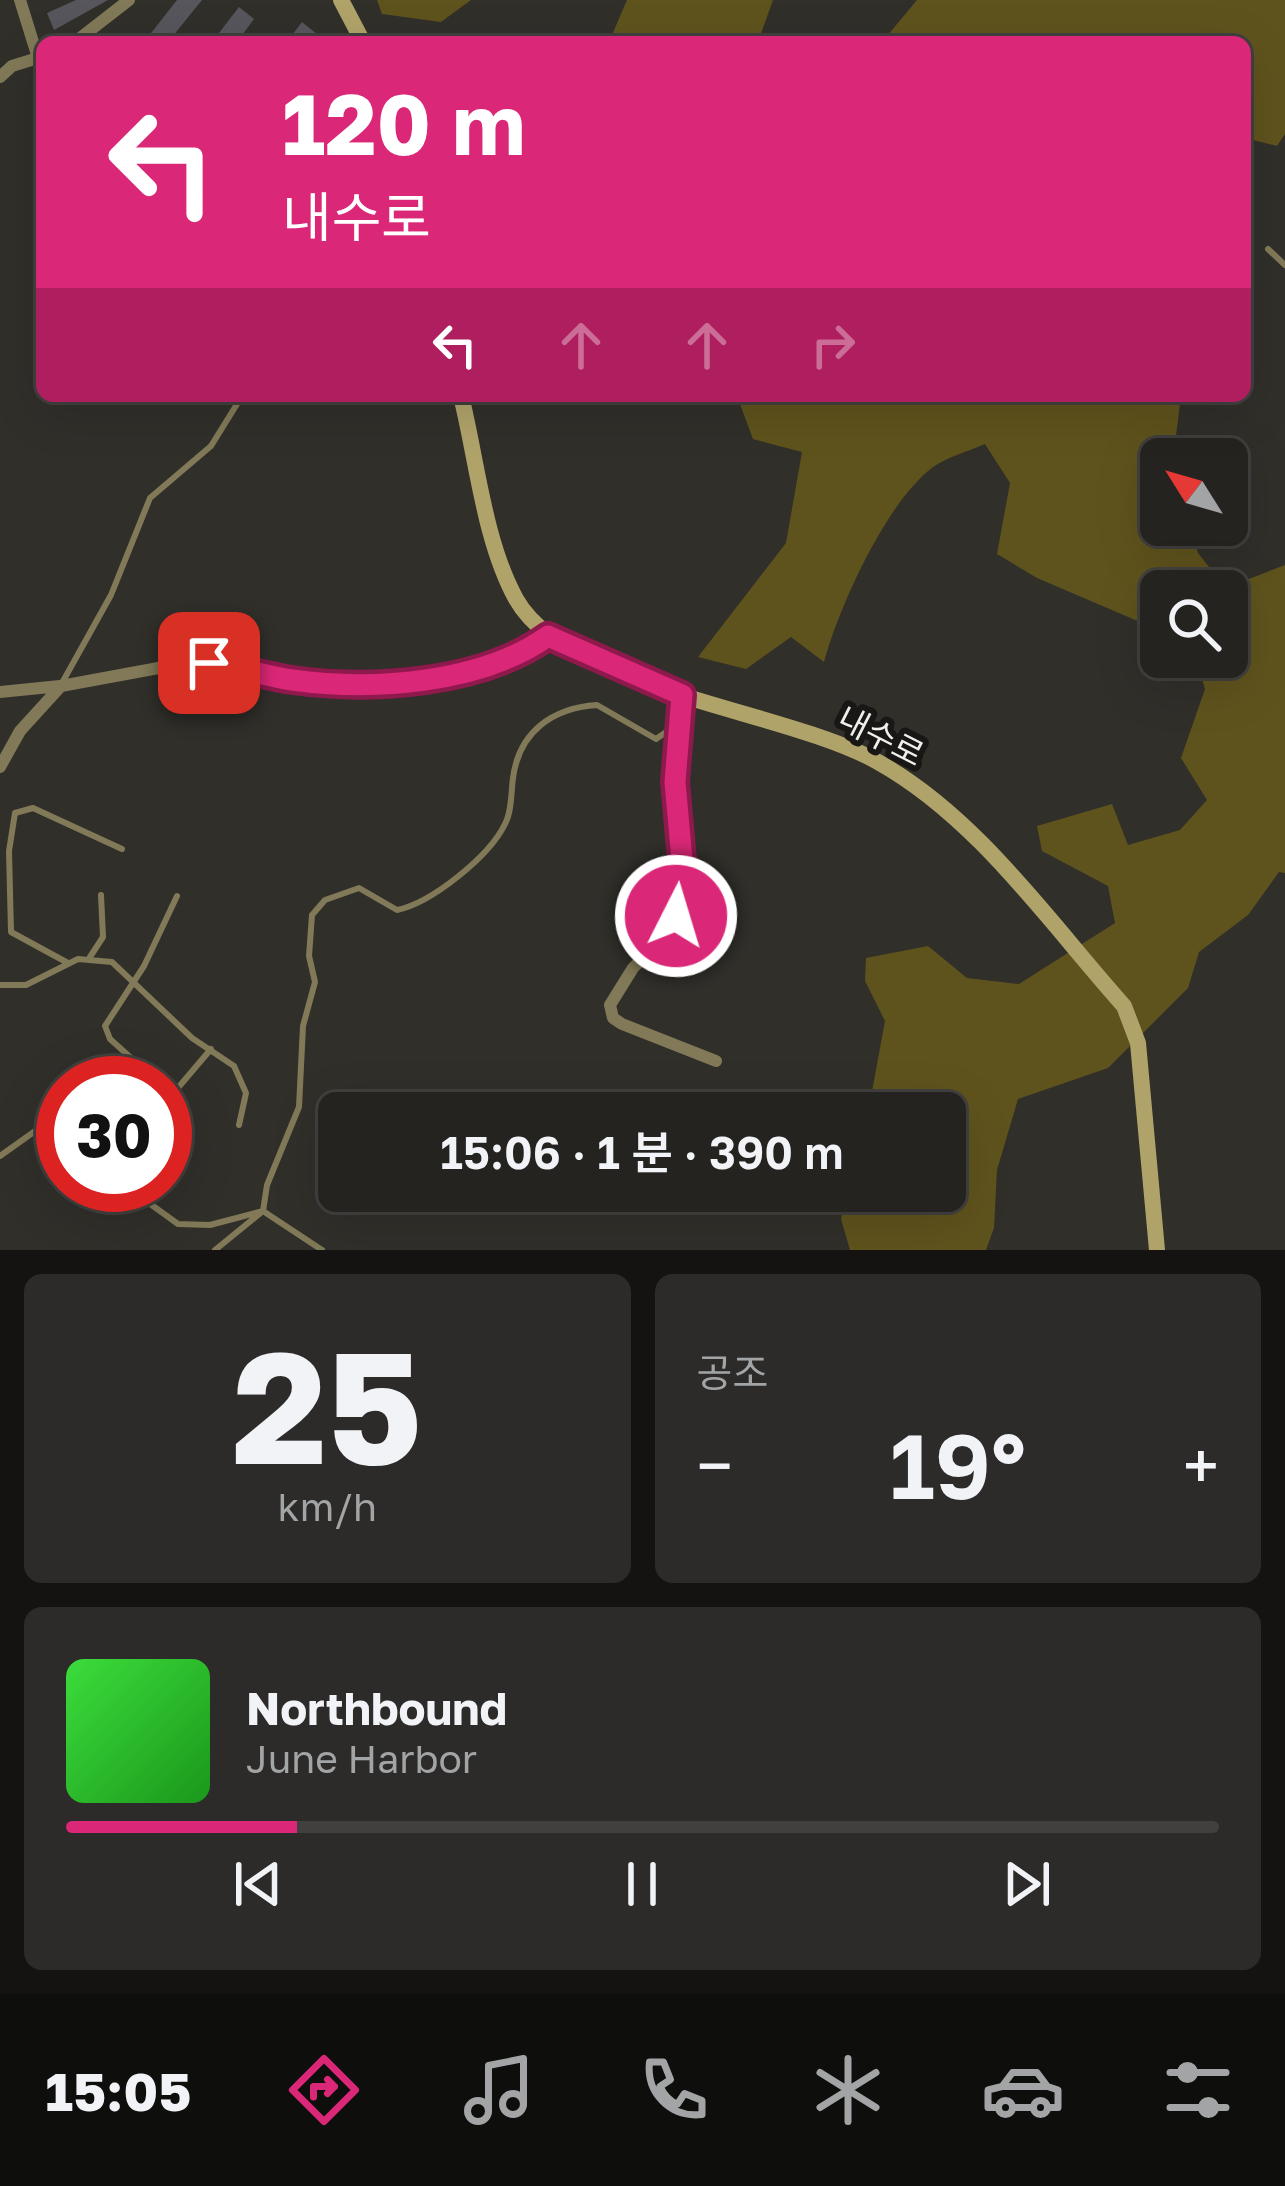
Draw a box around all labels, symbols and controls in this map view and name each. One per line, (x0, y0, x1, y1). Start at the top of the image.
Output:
text: 120 m (282, 73, 526, 173)
icon: left (84, 84, 240, 240)
text: 내수로 (282, 184, 431, 249)
icon: left (422, 312, 488, 378)
icon: ahead (548, 312, 614, 378)
icon: ahead (674, 312, 740, 378)
icon: right (800, 312, 866, 378)
north arrow (1140, 438, 1248, 546)
map controls (1140, 438, 1248, 678)
button: search (1140, 570, 1248, 678)
pin (158, 612, 260, 714)
icon: arrive (176, 630, 242, 696)
street label: 내수로 (832, 698, 931, 774)
position arrow (613, 853, 739, 979)
speed limit sign: 30 (36, 1056, 192, 1212)
text: 15:06 · 1 분 · 390 m (440, 1125, 844, 1179)
text: 25 (232, 1311, 422, 1498)
text: 공조 (697, 1349, 768, 1396)
text: 19° (889, 1411, 1026, 1519)
text: − (697, 1425, 733, 1505)
text: + (1183, 1425, 1219, 1505)
text: km/h (278, 1483, 377, 1530)
text: Northbound (246, 1681, 507, 1735)
text: June Harbor (246, 1735, 477, 1782)
icon: previous (225, 1851, 291, 1917)
icon: pause (609, 1851, 675, 1917)
icon: next (994, 1851, 1060, 1917)
icon: directions (282, 2048, 366, 2132)
icon: music (457, 2048, 541, 2132)
icon: phone (632, 2048, 716, 2132)
icon: climate (806, 2048, 890, 2132)
icon: car (981, 2048, 1065, 2132)
icon: filters (1156, 2048, 1240, 2132)
text: 15:05 (45, 2058, 191, 2123)

